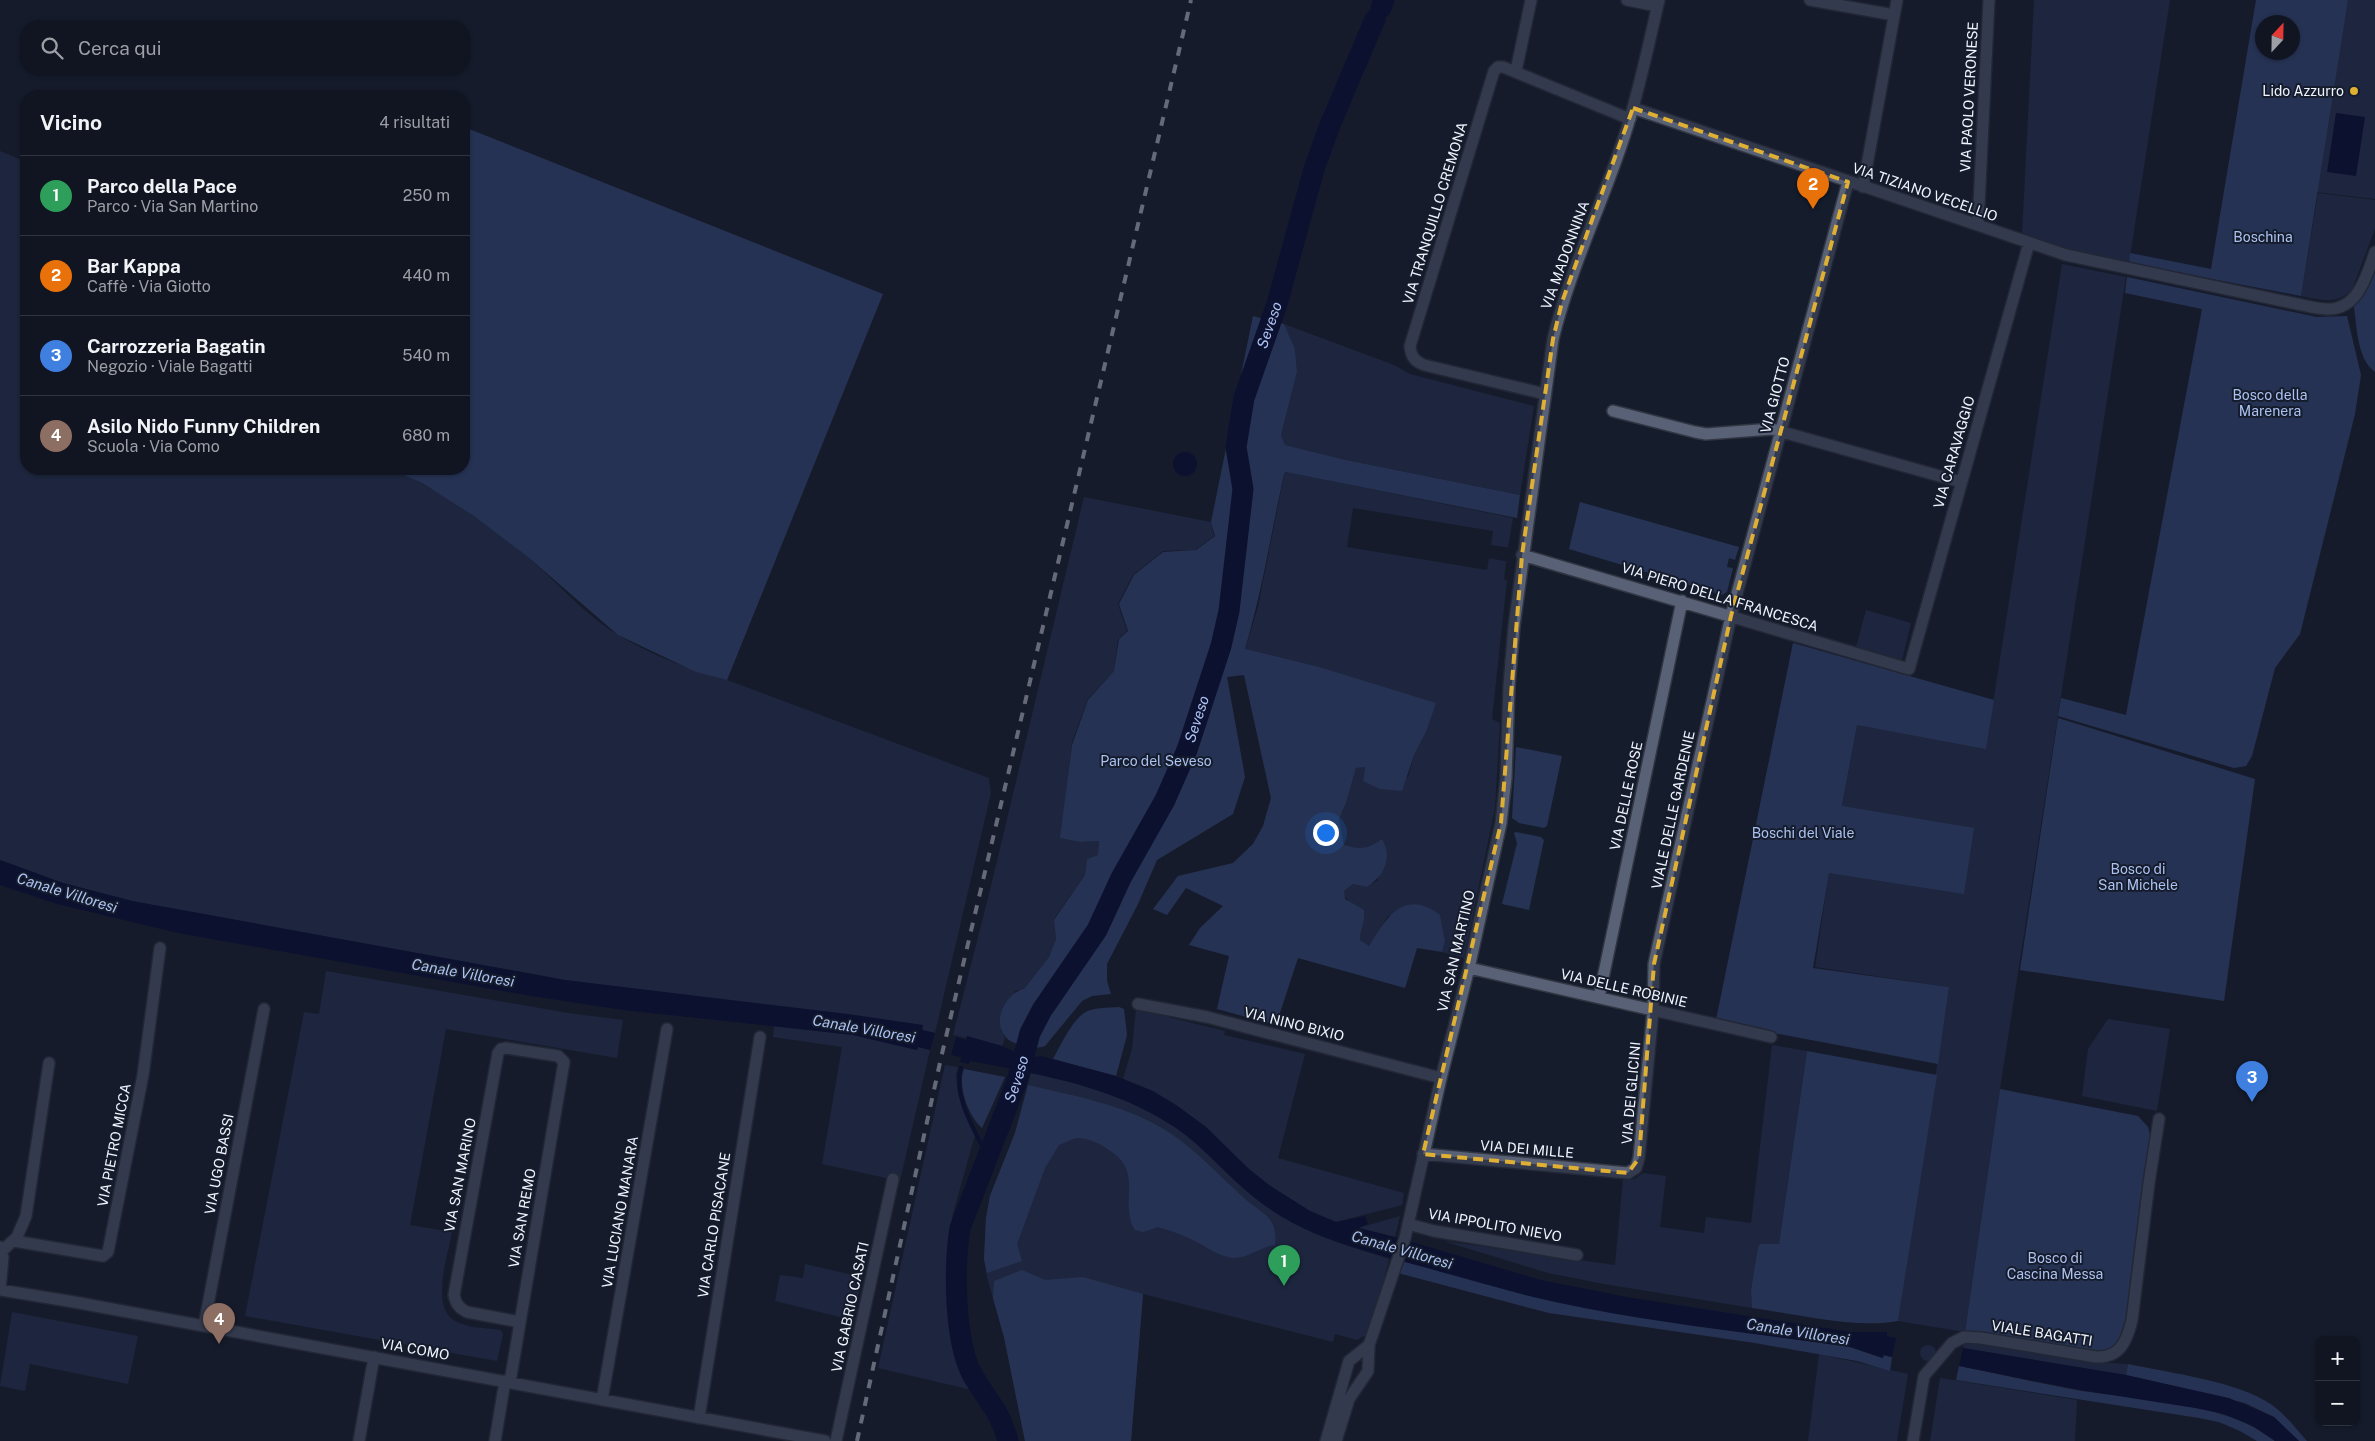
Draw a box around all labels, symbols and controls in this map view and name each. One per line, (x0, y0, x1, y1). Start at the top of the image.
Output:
north arrow (2255, 15, 2300, 60)
search box (20, 20, 470, 75)
street label: VIA PAOLO VERONESE (1957, 21, 1981, 173)
icon: search (38, 34, 66, 62)
text: Cerca qui (78, 37, 161, 59)
place label: Lido Azzurro (2262, 83, 2344, 99)
marker: Lido Azzurro (2348, 85, 2360, 97)
text: Vicino (40, 110, 102, 135)
text: 4 risultati (379, 113, 450, 132)
street label: VIA TRANQUILLO CREMONA (1400, 120, 1470, 306)
street label: VIA TIZIANO VECELLIO (1850, 160, 2000, 224)
pin: 2 (1797, 168, 1829, 209)
text: Parco della Pace (87, 175, 237, 197)
text: 1 (53, 186, 59, 205)
text: 250 m (403, 186, 450, 205)
text: Parco · Via San Martino (87, 197, 258, 216)
street label: VIA MADONNINA (1538, 198, 1592, 312)
park label: Boschina (2233, 229, 2293, 245)
text: Bar Kappa (87, 255, 181, 277)
text: 2 (51, 266, 61, 285)
text: 440 m (402, 266, 450, 285)
text: Caffè · Via Giotto (87, 277, 211, 296)
water label: Seveso (1253, 299, 1285, 351)
text: Carrozzeria Bagatin (87, 335, 266, 357)
text: 3 (51, 346, 61, 365)
text: 540 m (402, 346, 450, 365)
street label: VIA GIOTTO (1757, 355, 1793, 435)
text: Negozio · Viale Bagatti (87, 357, 252, 376)
park label: Bosco della Marenera (2232, 387, 2308, 419)
street label: VIA CARAVAGGIO (1930, 394, 1978, 510)
text: Asilo Nido Funny Children (87, 415, 320, 437)
text: 4 (51, 426, 61, 445)
text: 680 m (402, 426, 450, 445)
text: Scuola · Via Como (87, 437, 220, 456)
street label: VIA PIERO DELLA FRANCESCA (1620, 559, 1820, 635)
water label: Seveso (1181, 693, 1212, 745)
street label: VIALE DELLE GARDENIE (1648, 729, 1698, 891)
street label: VIA DELLE ROSE (1607, 740, 1645, 852)
park label: Parco del Seveso (1100, 753, 1212, 769)
your location (1313, 820, 1339, 846)
park label: Boschi del Viale (1752, 825, 1854, 841)
park label: Bosco di San Michele (2098, 861, 2178, 893)
water label: Canale Villoresi (15, 869, 120, 916)
street label: VIA SAN MARTINO (1434, 889, 1478, 1013)
water label: Canale Villoresi (410, 955, 516, 990)
street label: VIA DELLE ROBINIE (1559, 966, 1689, 1010)
street label: VIA NINO BIXIO (1242, 1004, 1346, 1044)
water label: Canale Villoresi (811, 1011, 917, 1046)
street label: VIA DEI GLICINI (1619, 1041, 1643, 1145)
water label: Seveso (1000, 1054, 1031, 1105)
pin: 3 (2236, 1061, 2268, 1102)
street label: VIA PIETRO MICCA (94, 1082, 134, 1208)
street label: VIA UGO BASSI (201, 1112, 237, 1216)
street label: VIA SAN MARINO (441, 1116, 479, 1234)
street label: VIA LUCIANO MANARA (599, 1135, 641, 1289)
street label: VIA DEI MILLE (1480, 1137, 1574, 1161)
street label: VIA CARLO PISACANE (695, 1151, 733, 1299)
street label: VIA SAN REMO (505, 1167, 539, 1269)
street label: VIA IPPOLITO NIEVO (1427, 1205, 1563, 1245)
water label: Canale Villoresi (1350, 1227, 1455, 1272)
street label: VIA GABRIO CASATI (828, 1240, 872, 1374)
pin: 1 (1268, 1245, 1300, 1286)
park label: Bosco di Cascina Messa (2007, 1250, 2103, 1282)
pin: 4 (203, 1303, 235, 1344)
water label: Canale Villoresi (1745, 1315, 1851, 1348)
street label: VIALE BAGATTI (1990, 1317, 2094, 1349)
street label: VIA COMO (379, 1335, 451, 1363)
map controls (2315, 1336, 2360, 1426)
button: + (2315, 1336, 2360, 1381)
button: − (2315, 1381, 2360, 1426)

